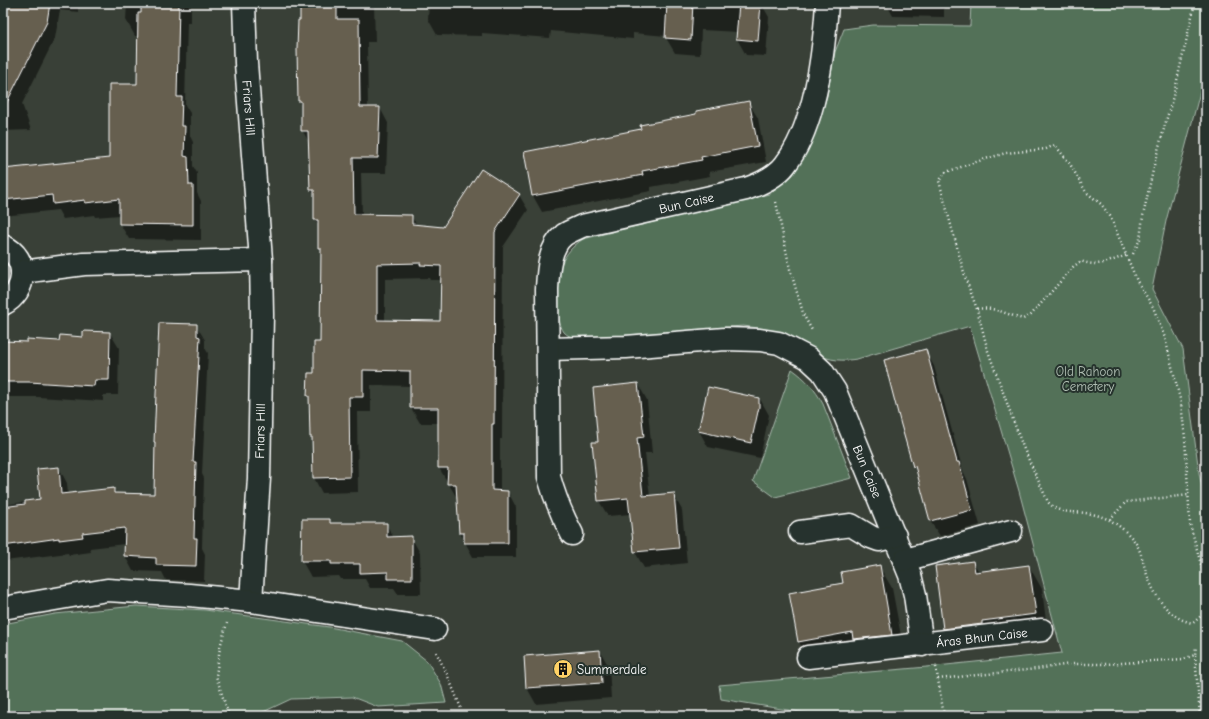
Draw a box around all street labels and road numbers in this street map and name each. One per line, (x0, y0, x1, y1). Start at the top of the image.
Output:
street label: Friars Hill (240, 80, 259, 136)
street label: Bun Caise (657, 189, 716, 216)
street label: Friars Hill (252, 403, 268, 459)
street label: Bun Caise (850, 443, 885, 500)
street label: Áras Bhun Caise (935, 624, 1029, 650)

